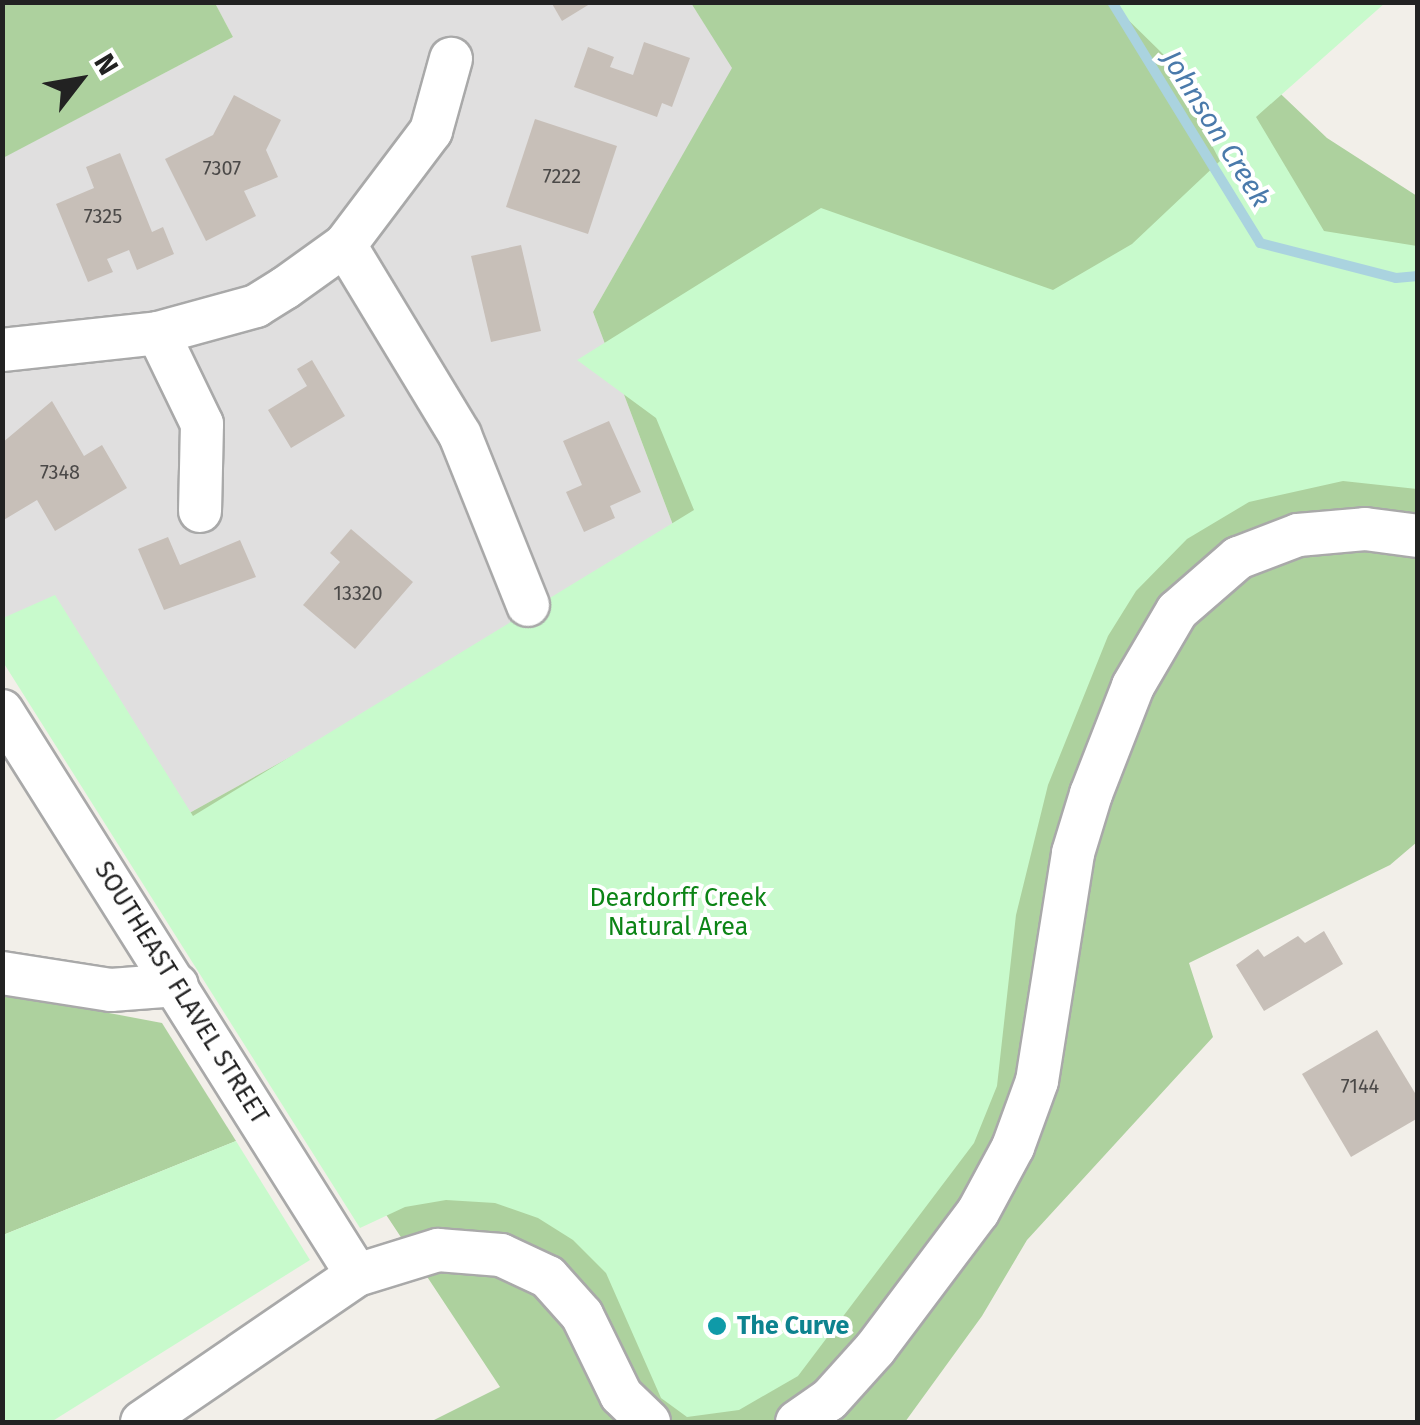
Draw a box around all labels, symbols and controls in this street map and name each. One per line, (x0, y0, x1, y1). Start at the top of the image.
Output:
north arrow (30, 30, 130, 130)
water label: Johnson Creek (1154, 44, 1278, 214)
text: N (87, 48, 125, 81)
house number: 7307 (203, 156, 241, 180)
house number: 7222 (543, 164, 581, 188)
house number: 7325 (84, 204, 122, 228)
house number: 7348 (40, 460, 80, 484)
house number: 13320 (333, 581, 383, 605)
street label: SOUTHEAST FLAVEL STREET (88, 856, 274, 1130)
park label: Deardorff Creek Natural Area (589, 884, 767, 943)
house number: 7144 (1341, 1074, 1379, 1098)
place label: The Curve (737, 1311, 849, 1341)
marker: The Curve (706, 1315, 728, 1337)

